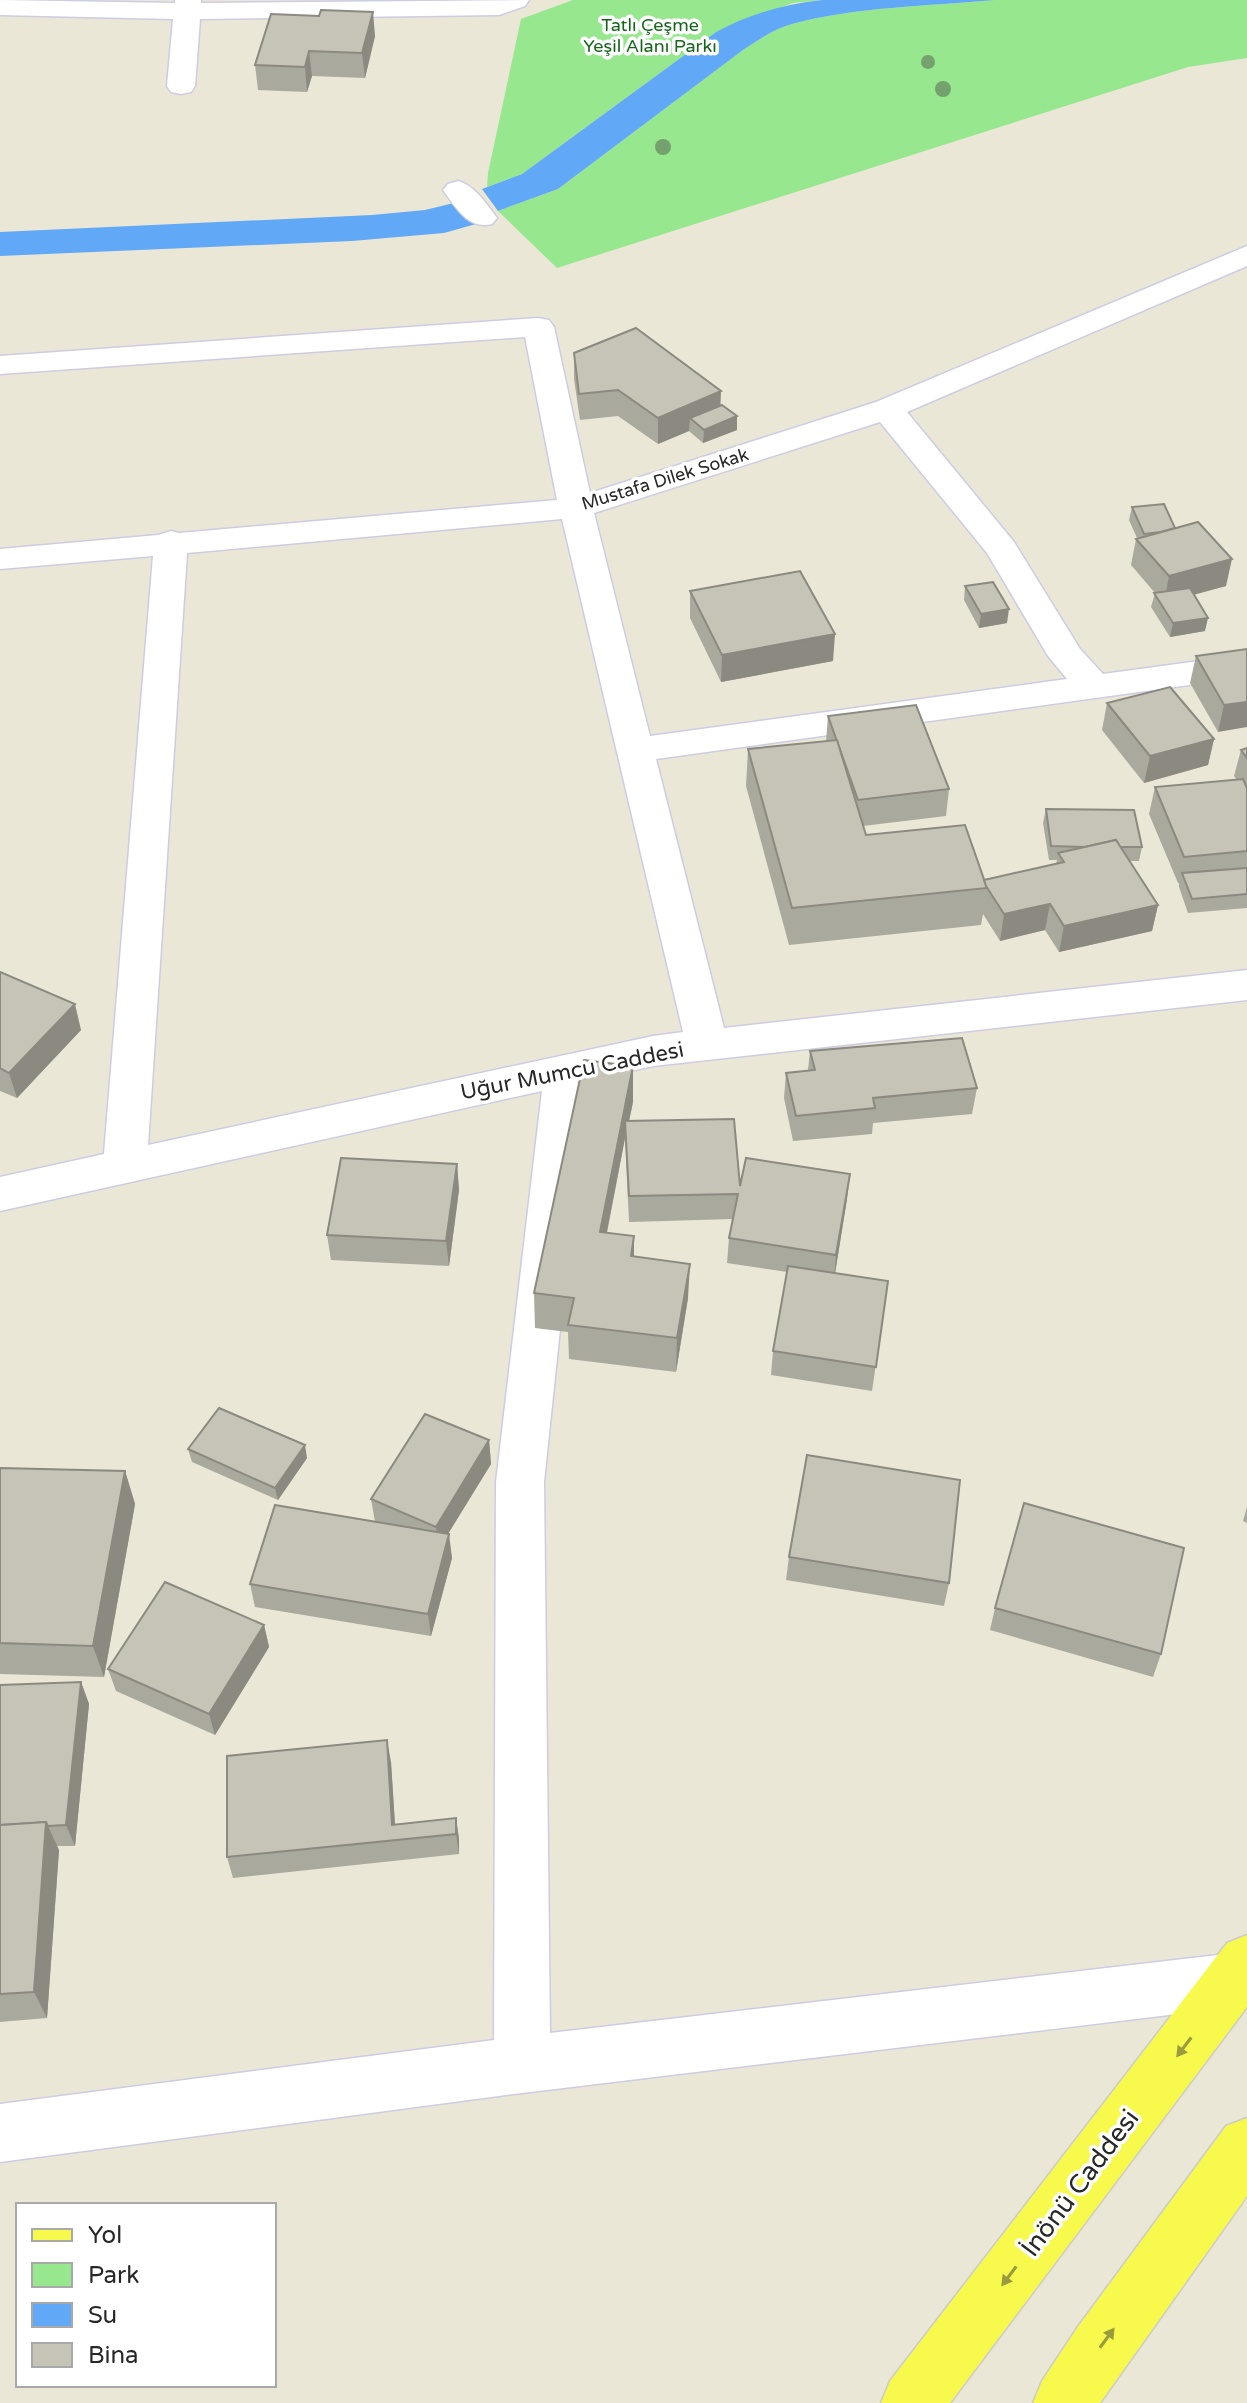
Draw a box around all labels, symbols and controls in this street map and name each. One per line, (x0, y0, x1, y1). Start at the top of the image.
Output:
park label: Tatlı Çeşme Yeşil Alanı Parkı (583, 14, 717, 57)
street label: Mustafa Dilek Sokak (579, 443, 751, 515)
street label: Uğur Mumcu Caddesi (458, 1037, 686, 1105)
one-way arrow (1176, 2037, 1192, 2057)
street label: İnönü Caddesi (1015, 2103, 1145, 2263)
legend (16, 2203, 276, 2387)
text: Yol (88, 2221, 122, 2250)
text: Park (88, 2261, 139, 2290)
one-way arrow (1001, 2266, 1017, 2286)
text: Su (88, 2301, 117, 2330)
one-way arrow (1099, 2327, 1115, 2349)
text: Bina (88, 2341, 139, 2370)

